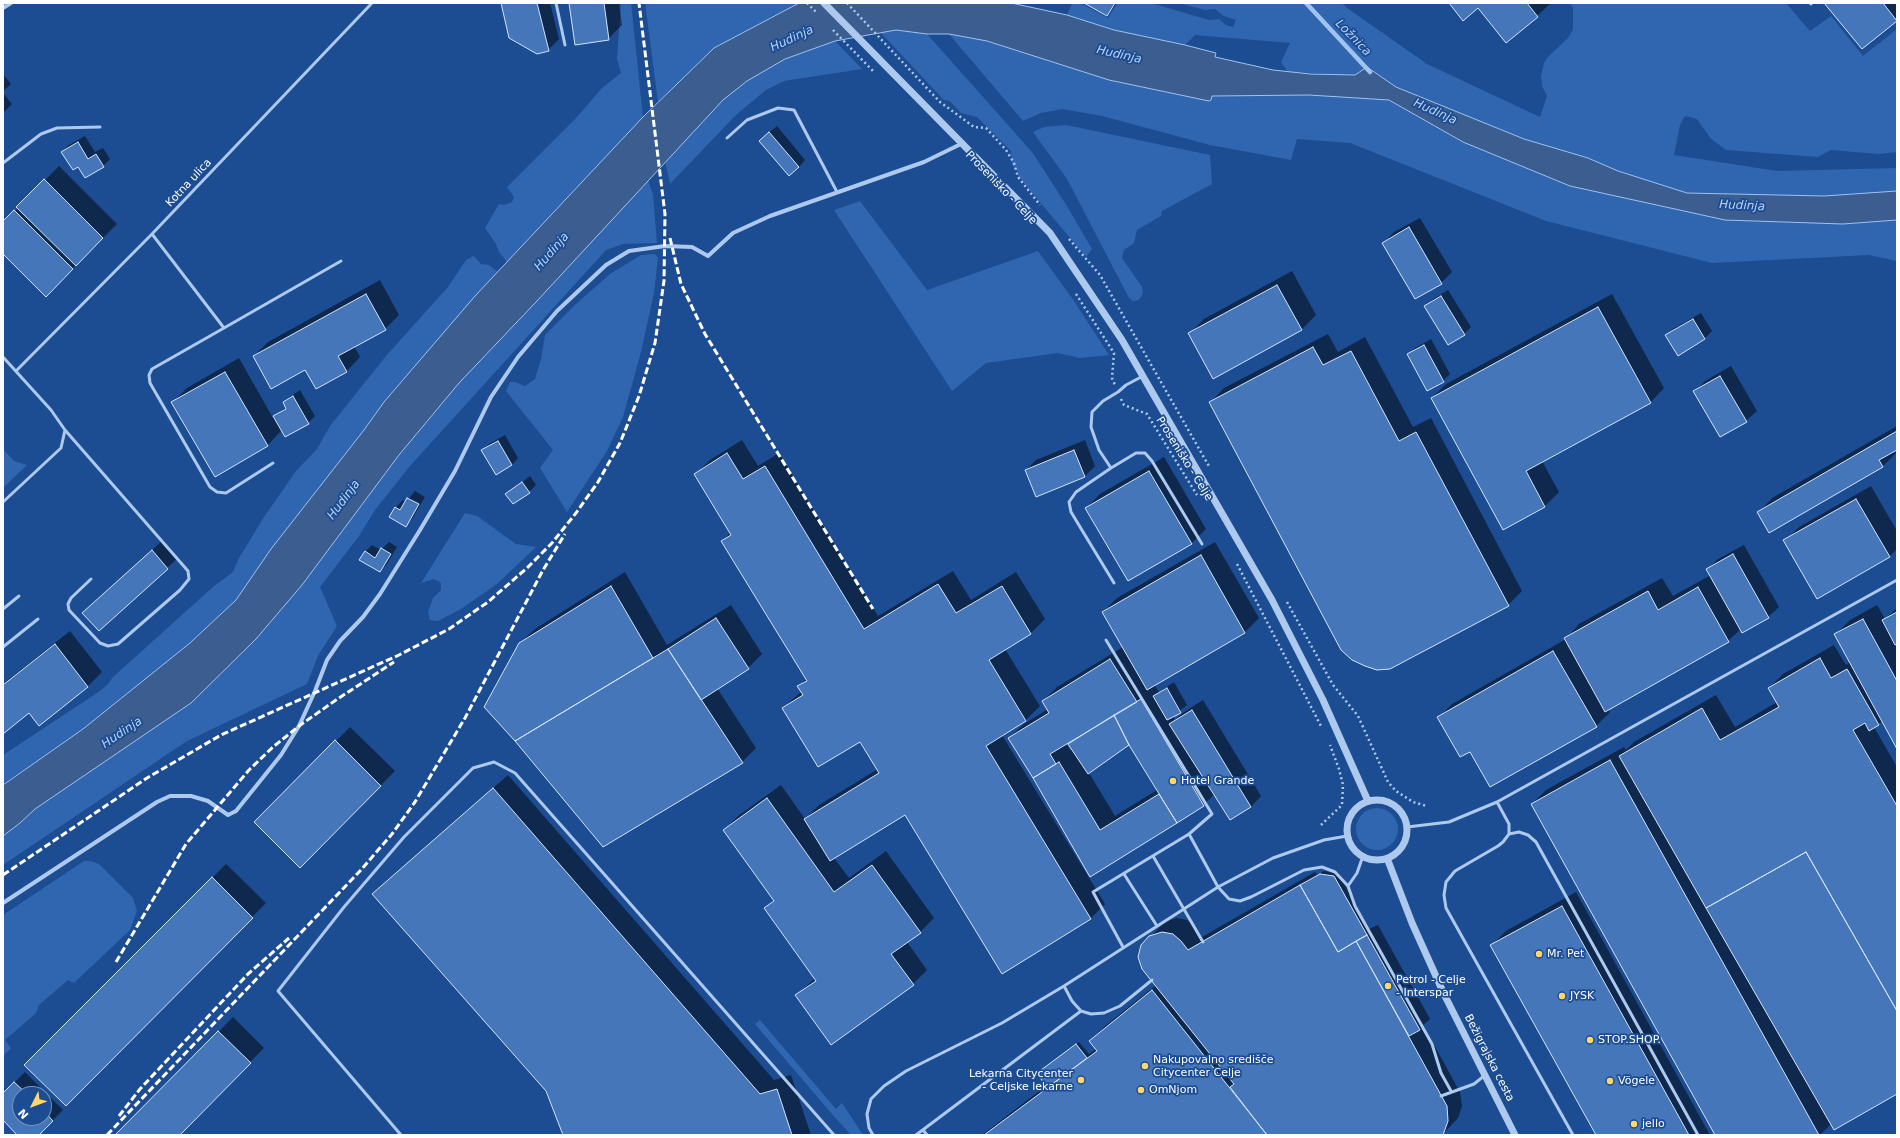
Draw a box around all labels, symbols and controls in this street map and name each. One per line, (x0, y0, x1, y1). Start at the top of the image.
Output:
water label: Ložnica (1332, 17, 1374, 59)
water label: Hudinja (768, 23, 816, 55)
water label: Hudinja (1095, 43, 1143, 67)
water label: Hudinja (1411, 96, 1459, 128)
street label: Proseniško - Celje (963, 149, 1039, 227)
street label: Kotna ulica (163, 156, 215, 210)
water label: Hudinja (1719, 198, 1765, 214)
water label: Hudinja (532, 230, 572, 274)
street label: Proseniško - Celje (1153, 414, 1215, 504)
water label: Hudinja (324, 477, 364, 523)
water label: Hudinja (99, 714, 145, 752)
place label: Hotel Grande (1181, 774, 1254, 788)
marker: Hotel Grande (1168, 776, 1178, 786)
place label: Mr. Pet (1547, 947, 1584, 961)
marker: Mr. Pet (1534, 949, 1544, 959)
place label: Petrol - Celje - Interspar (1396, 973, 1466, 999)
marker: Petrol - Celje - Interspar (1383, 981, 1393, 991)
place label: JYSK (1570, 989, 1594, 1003)
marker: JYSK (1557, 991, 1567, 1001)
street label: Bežigrajska cesta (1461, 1012, 1517, 1104)
place label: STOP.SHOP. (1598, 1033, 1661, 1047)
marker: STOP.SHOP. (1585, 1035, 1595, 1045)
place label: Nakupovalno središče Citycenter Celje (1153, 1053, 1274, 1079)
marker: Nakupovalno središče Citycenter Celje (1140, 1061, 1150, 1071)
place label: Lekarna Citycenter - Celjske lekarne (969, 1067, 1073, 1093)
place label: Vögele (1618, 1074, 1655, 1088)
marker: Lekarna Citycenter - Celjske lekarne (1076, 1075, 1086, 1085)
marker: Vögele (1605, 1076, 1615, 1086)
place label: OmNjom (1149, 1083, 1197, 1097)
marker: OmNjom (1136, 1085, 1146, 1095)
north arrow (12, 1086, 52, 1126)
text: N (16, 1106, 31, 1121)
place label: jello (1642, 1117, 1665, 1131)
marker: jello (1629, 1119, 1639, 1129)

